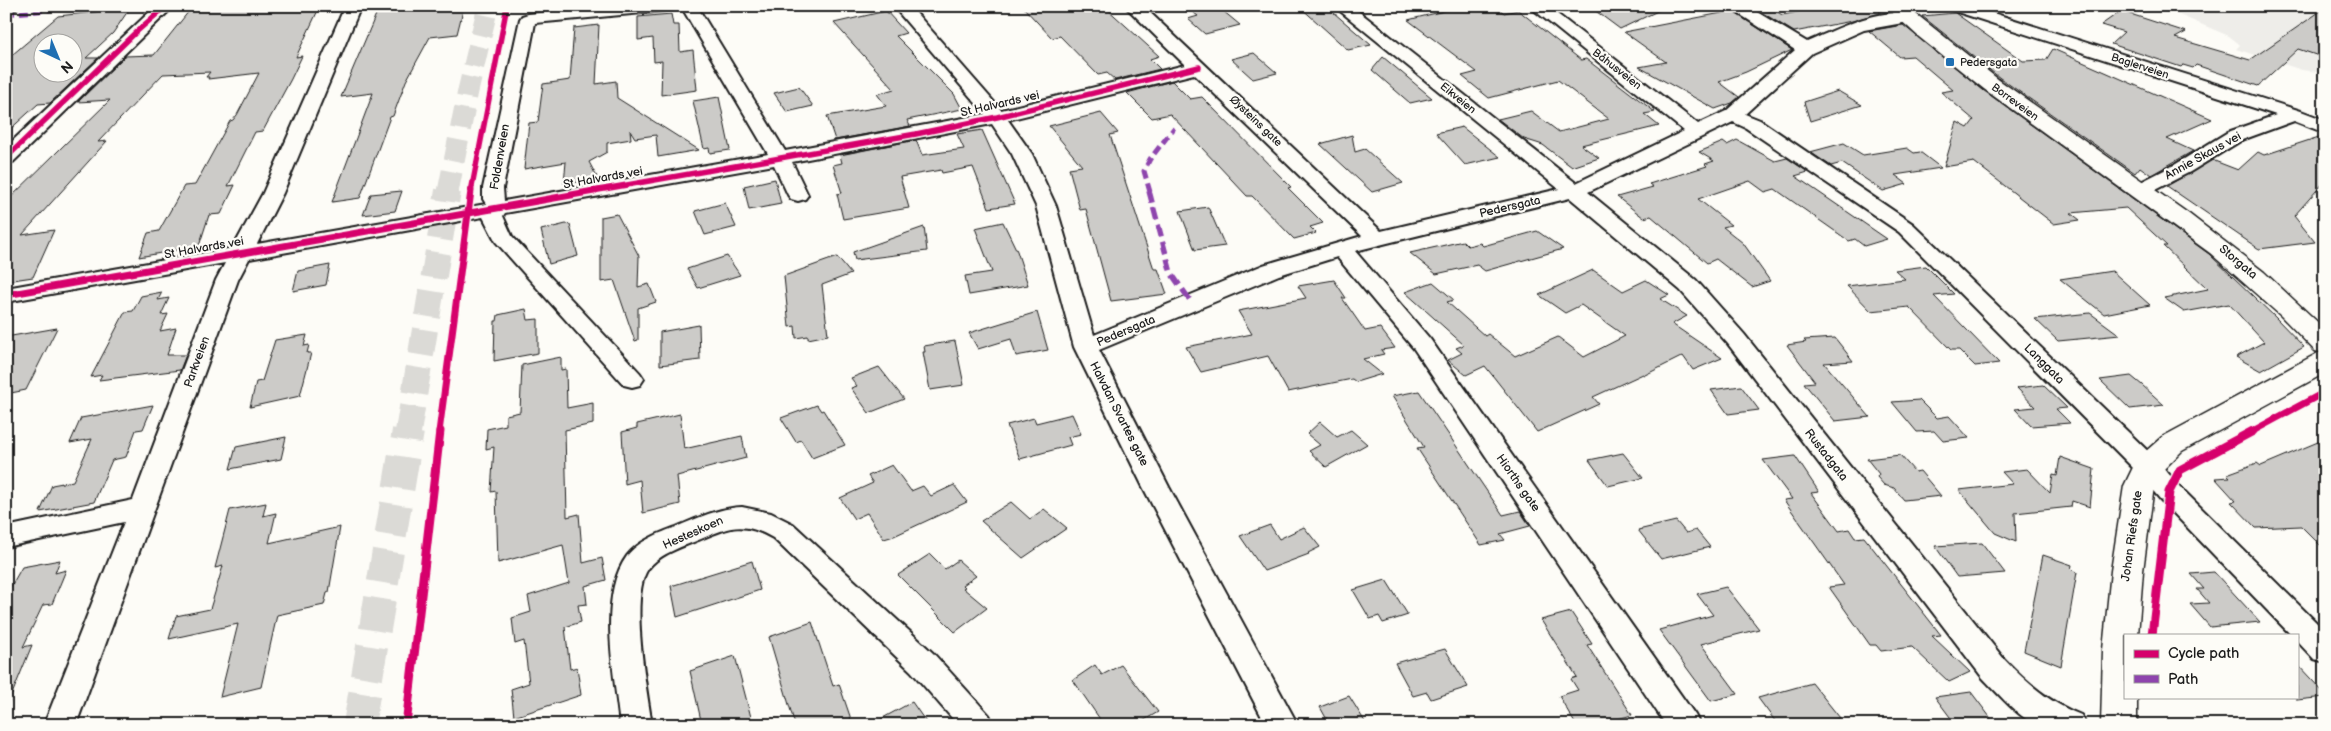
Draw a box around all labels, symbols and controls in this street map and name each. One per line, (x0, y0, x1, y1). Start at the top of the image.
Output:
north arrow (32, 32, 82, 82)
street label: Båhusveien (1590, 46, 1644, 92)
street label: Baglerveien (2109, 51, 2171, 81)
marker: Pedersgata (1944, 56, 1956, 68)
place label: Pedersgata (1960, 56, 2017, 69)
text: N (57, 57, 76, 77)
street label: Eikveien (1438, 80, 1478, 116)
street label: Borreveien (1989, 81, 2041, 123)
street label: St Halvards vei (959, 88, 1041, 120)
street label: Øysteins gate (1227, 93, 1285, 150)
street label: Foldenveien (487, 123, 513, 191)
street label: Annie Skaus vei (2162, 129, 2244, 183)
street label: St Halvards vei (562, 164, 644, 192)
street label: Pedersgata (1478, 193, 1542, 221)
street label: St Halvards vei (163, 234, 245, 262)
street label: Storgata (2216, 242, 2260, 282)
street label: Pedersgata (1094, 312, 1158, 350)
street label: Parkveien (181, 334, 213, 390)
street label: Langgata (2021, 341, 2067, 387)
street label: Halvdan Svartes gate (1086, 359, 1152, 469)
street label: Rustadgata (1801, 426, 1851, 484)
street label: Hiorths gate (1493, 451, 1543, 515)
street label: Johan Riefs gate (2118, 490, 2146, 582)
street label: Hesteskoen (660, 513, 726, 553)
legend (2124, 634, 2298, 698)
text: Cycle path (2168, 644, 2239, 663)
text: Path (2168, 670, 2198, 689)

